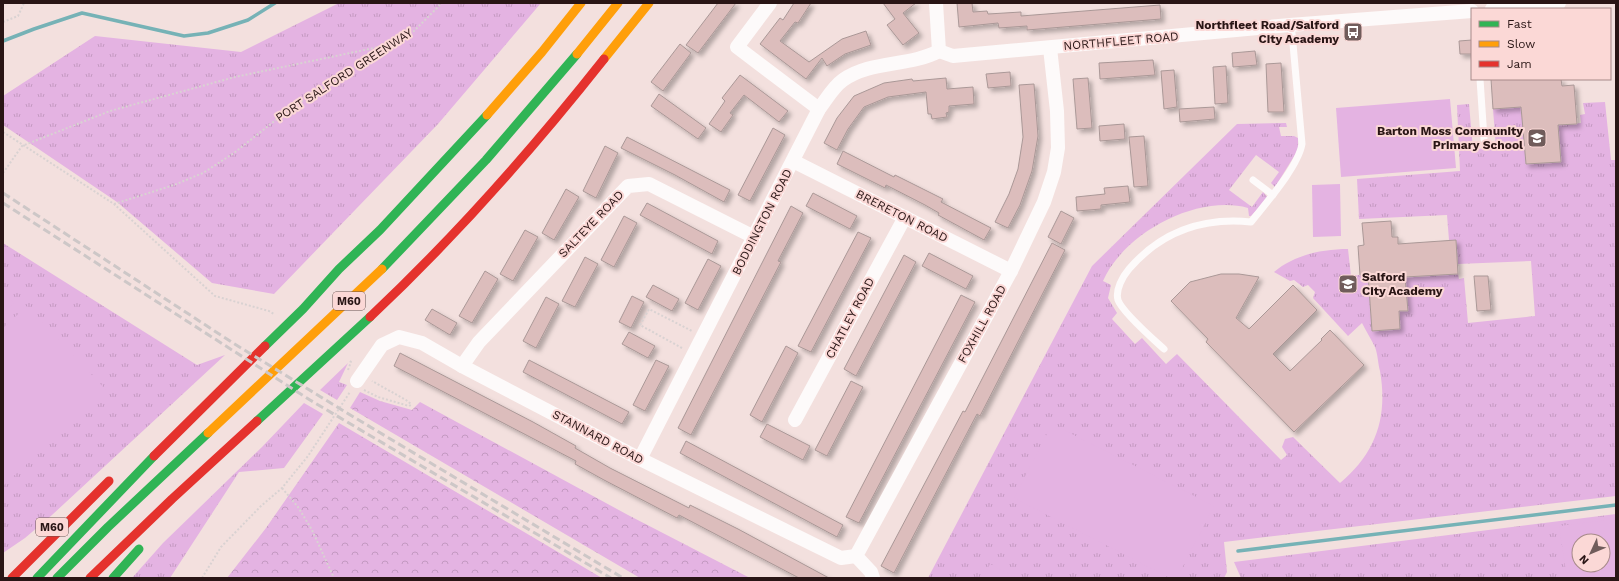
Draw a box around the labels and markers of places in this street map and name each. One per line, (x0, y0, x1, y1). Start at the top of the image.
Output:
place label: Northfleet Road/Salford City Academy (1195, 18, 1339, 46)
bus stop icon: Northfleet Road/Salford City Academy (1342, 21, 1364, 43)
place label: Barton Moss Community Primary School (1377, 124, 1523, 152)
school or university icon: Barton Moss Community Primary School (1526, 127, 1548, 149)
place label: Salford City Academy (1362, 270, 1443, 298)
school or university icon: Salford City Academy (1337, 273, 1359, 295)

